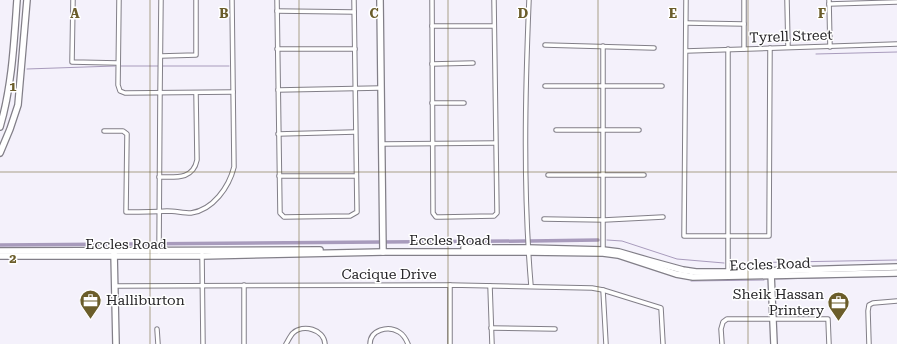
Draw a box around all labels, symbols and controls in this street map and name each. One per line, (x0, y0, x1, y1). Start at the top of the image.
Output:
text: A (70, 6, 80, 21)
text: B (219, 6, 229, 21)
text: C (369, 6, 379, 21)
text: D (518, 6, 528, 21)
text: E (669, 6, 677, 21)
text: F (818, 6, 826, 21)
street label: Tyrell Street (749, 27, 833, 45)
text: 1 (9, 79, 17, 94)
street label: Eccles Road (409, 232, 491, 248)
street label: Eccles Road (85, 236, 167, 252)
text: 2 (9, 251, 17, 266)
street label: Eccles Road (729, 255, 811, 273)
street label: Cacique Drive (341, 266, 437, 282)
place label: Sheik Hassan Printery (733, 286, 825, 318)
office icon: Halliburton (78, 287, 104, 320)
office icon: Sheik Hassan Printery (826, 289, 852, 322)
place label: Halliburton (106, 292, 185, 308)

